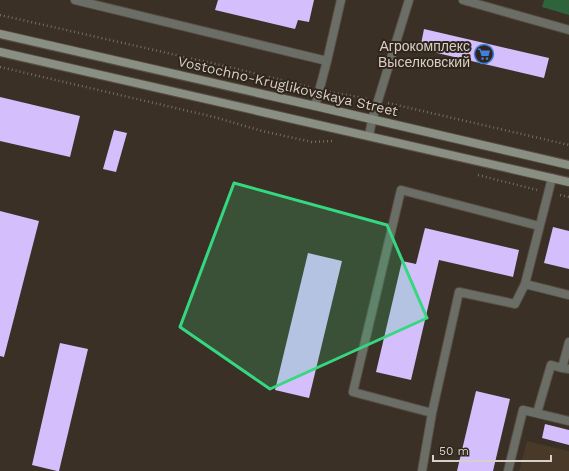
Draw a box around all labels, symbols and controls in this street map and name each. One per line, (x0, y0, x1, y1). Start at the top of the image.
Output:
place label: Агрокомплекс Выселковский (378, 38, 470, 70)
supermarket icon: Агрокомплекс Выселковский (473, 43, 495, 65)
street label: Vostochno-Kruglikovskaya Street (176, 53, 400, 119)
scale bar (433, 437, 551, 463)
text: 50 m (439, 444, 469, 458)

